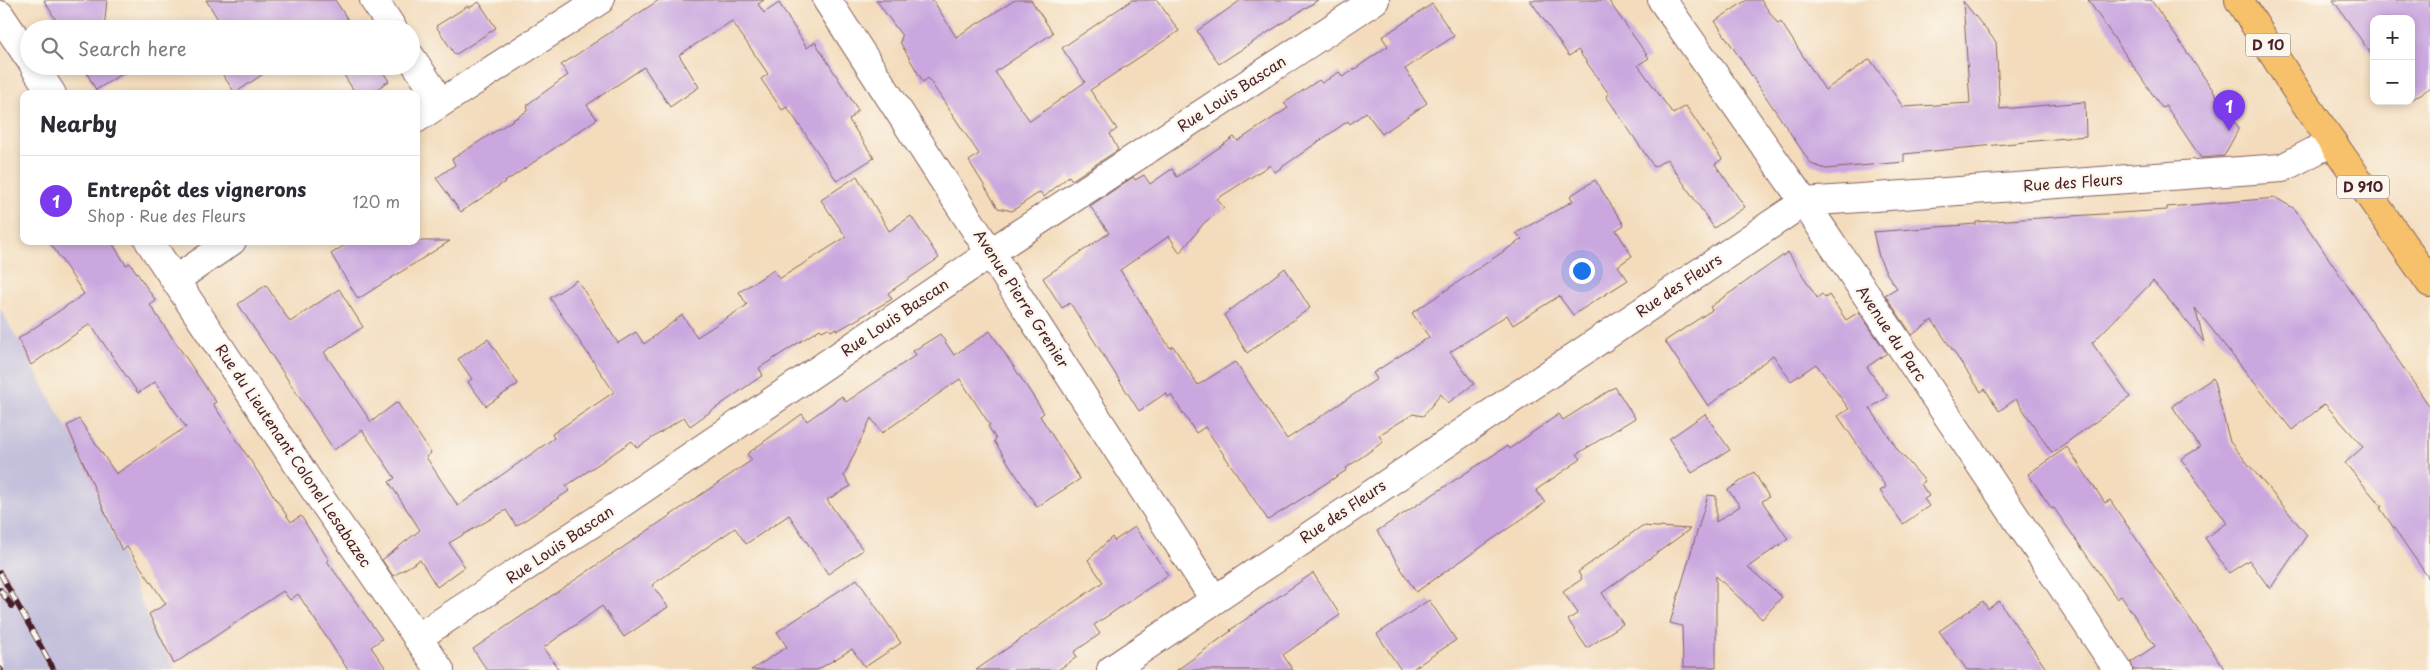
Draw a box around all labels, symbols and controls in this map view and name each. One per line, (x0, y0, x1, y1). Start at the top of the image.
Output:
map controls (2370, 15, 2415, 105)
button: + (2370, 15, 2415, 60)
search box (20, 20, 420, 75)
icon: search (38, 34, 66, 62)
text: Search here (78, 34, 187, 62)
road number: D 10 (2246, 34, 2290, 56)
street label: Rue Louis Bascan (1172, 49, 1290, 137)
button: − (2370, 60, 2415, 105)
pin: 1 (2213, 90, 2245, 131)
text: Nearby (40, 107, 117, 139)
street label: Rue des Fleurs (2022, 167, 2124, 196)
text: Entrepôt des vignerons (87, 175, 306, 203)
road number: D 910 (2337, 176, 2389, 198)
text: 1 (52, 189, 60, 213)
text: 120 m (353, 189, 400, 213)
text: Shop · Rue des Fleurs (87, 203, 246, 227)
street label: Avenue Pierre Grenier (969, 225, 1076, 372)
street label: Rue des Fleurs (1630, 247, 1726, 322)
your location (1569, 258, 1595, 284)
street label: Rue Louis Bascan (836, 272, 953, 361)
street label: Avenue du Parc (1852, 281, 1933, 386)
street label: Rue du Lieutenant Colonel Lesabazec (211, 339, 378, 572)
street label: Rue des Fleurs (1294, 473, 1390, 548)
street label: Rue Louis Bascan (501, 499, 618, 588)

